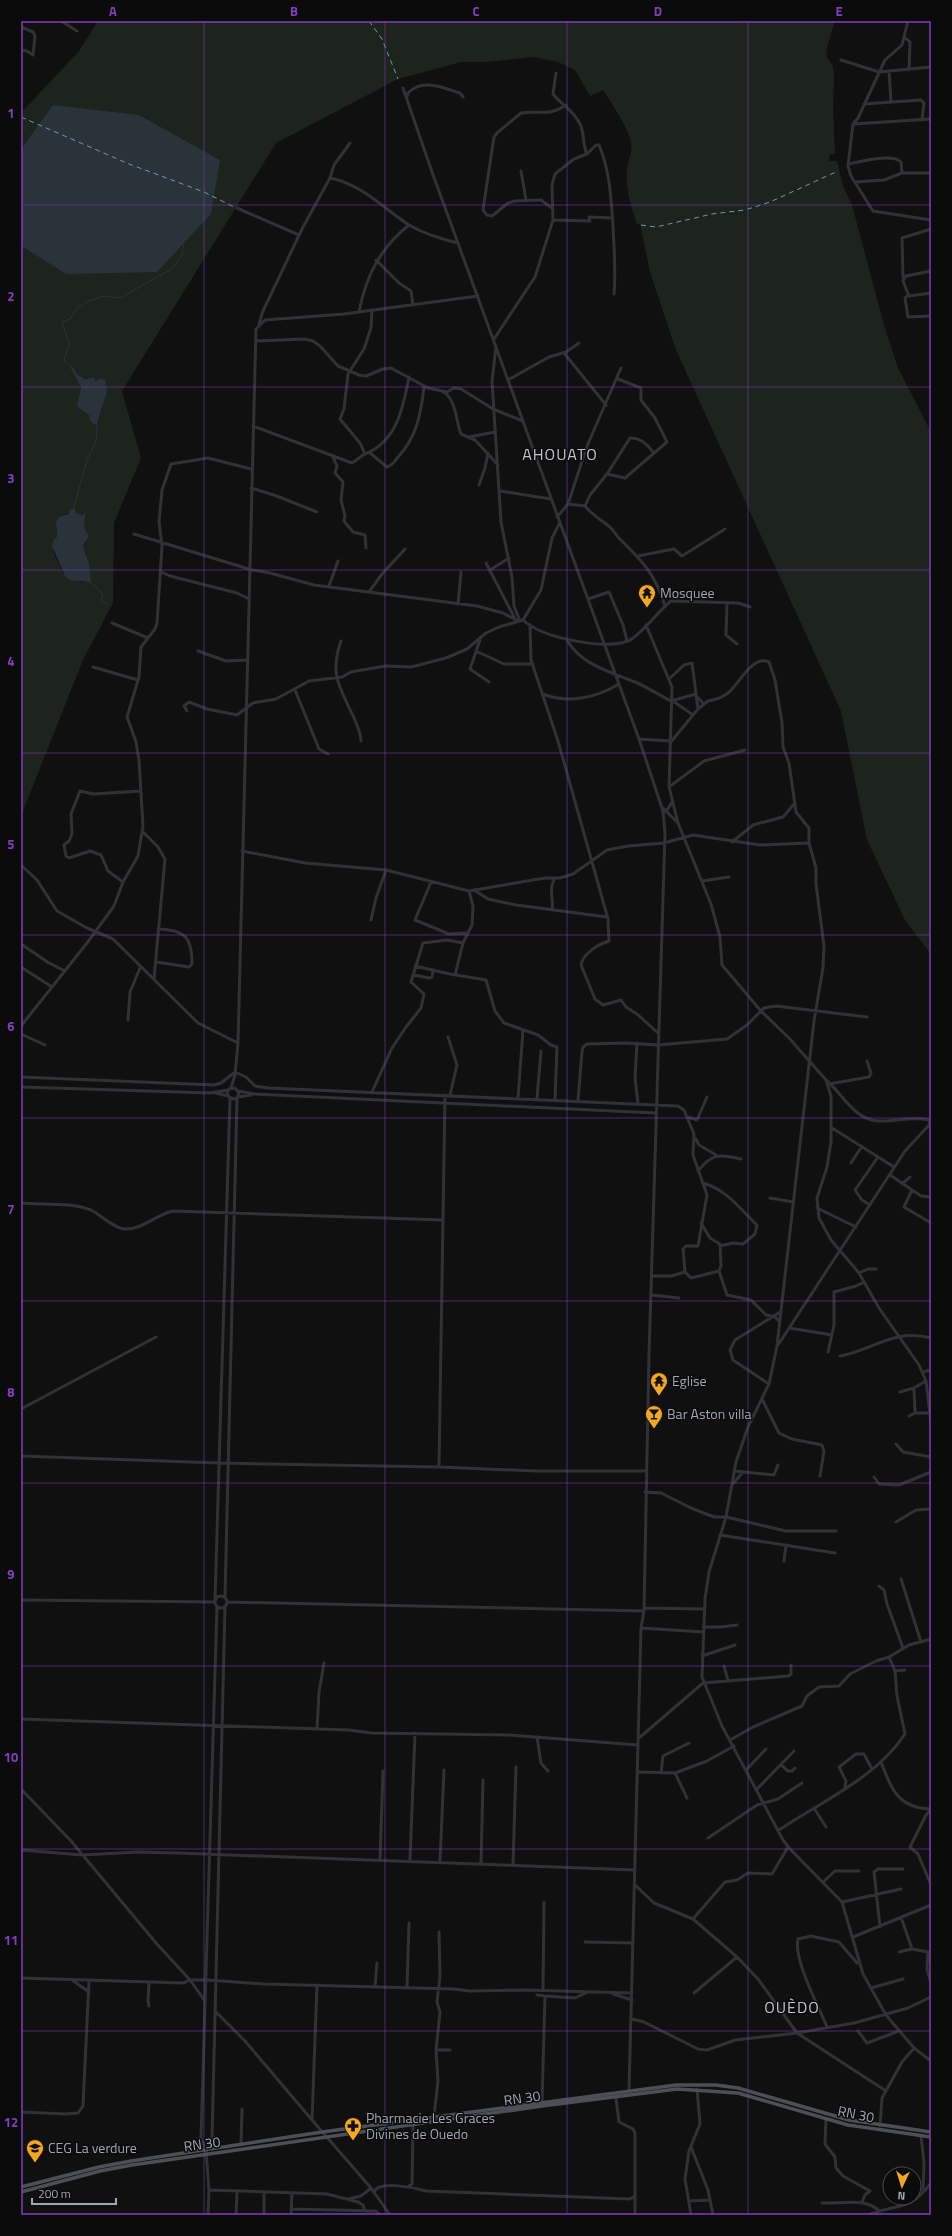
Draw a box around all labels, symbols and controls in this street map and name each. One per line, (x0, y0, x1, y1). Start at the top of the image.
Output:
text: A (109, 1, 117, 21)
text: B (290, 1, 298, 21)
text: C (472, 1, 480, 21)
text: D (654, 1, 662, 21)
text: E (835, 1, 843, 21)
text: 1 (7, 103, 15, 123)
text: 2 (7, 286, 15, 306)
district label: AHOUATO (522, 442, 598, 466)
text: 3 (7, 468, 15, 488)
place label: Mosquee (660, 582, 715, 603)
temple icon: Mosquee (637, 583, 657, 608)
text: 4 (7, 651, 15, 671)
text: 5 (7, 834, 15, 854)
text: 6 (7, 1016, 15, 1036)
text: 7 (7, 1199, 15, 1219)
place label: Eglise (672, 1370, 707, 1391)
temple icon: Eglise (649, 1371, 669, 1396)
text: 8 (7, 1382, 15, 1402)
place label: Bar Aston villa (667, 1403, 752, 1424)
bar icon: Bar Aston villa (644, 1404, 664, 1429)
text: 9 (7, 1564, 15, 1584)
text: 10 (4, 1747, 18, 1767)
text: 11 (4, 1930, 18, 1950)
district label: OUÈDO (764, 1995, 820, 2019)
street label: RN 30 (502, 2085, 542, 2110)
street label: RN 30 (836, 2100, 876, 2127)
place label: Pharmacie Les Graces Divines de Ouedo (366, 2107, 495, 2144)
text: 12 (4, 2112, 18, 2132)
pharmacy icon: Pharmacie Les Graces Divines de Ouedo (343, 2116, 363, 2141)
street label: RN 30 (182, 2131, 222, 2156)
place label: CEG La verdure (48, 2137, 137, 2158)
school or university icon: CEG La verdure (25, 2138, 45, 2163)
north arrow (882, 2166, 922, 2206)
scale bar (32, 2180, 116, 2206)
text: 200 m (38, 2184, 71, 2203)
text: N (897, 2188, 906, 2204)

